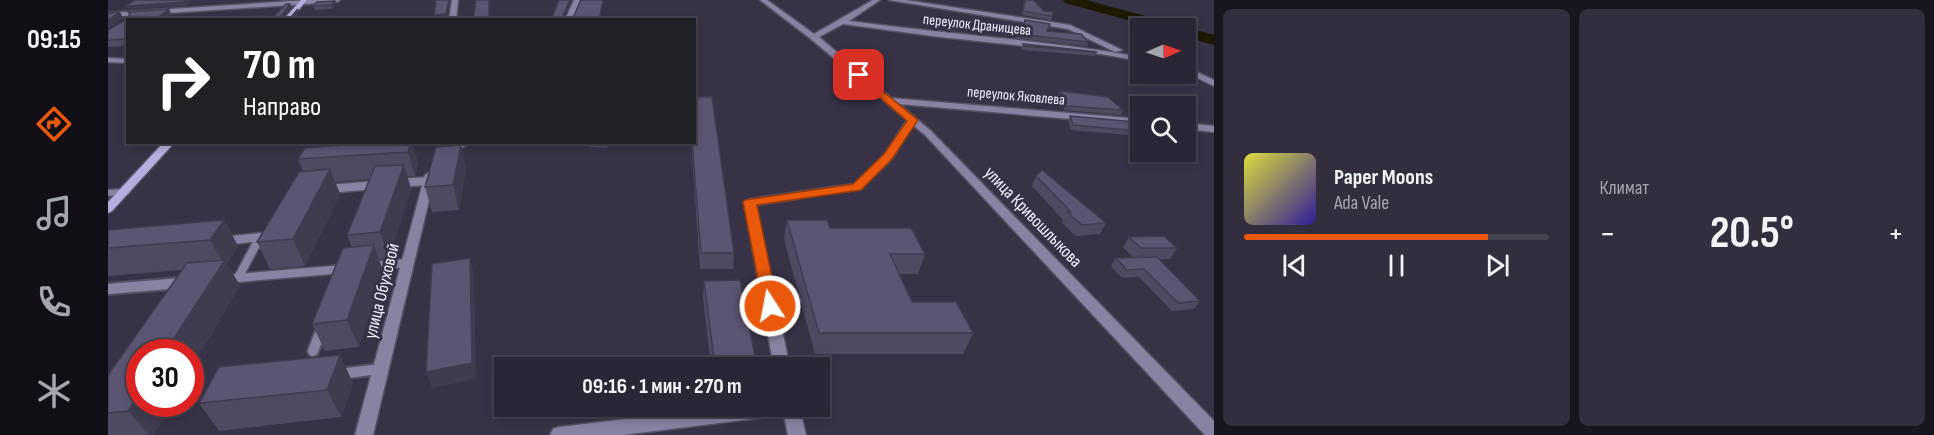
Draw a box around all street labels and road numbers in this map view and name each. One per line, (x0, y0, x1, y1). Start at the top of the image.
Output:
street label: переулок Дранищева (922, 10, 1032, 40)
street label: переулок Яковлева (966, 82, 1066, 110)
street label: улица Кривошлыкова (980, 162, 1086, 272)
street label: улица Обуховой (360, 241, 404, 341)

